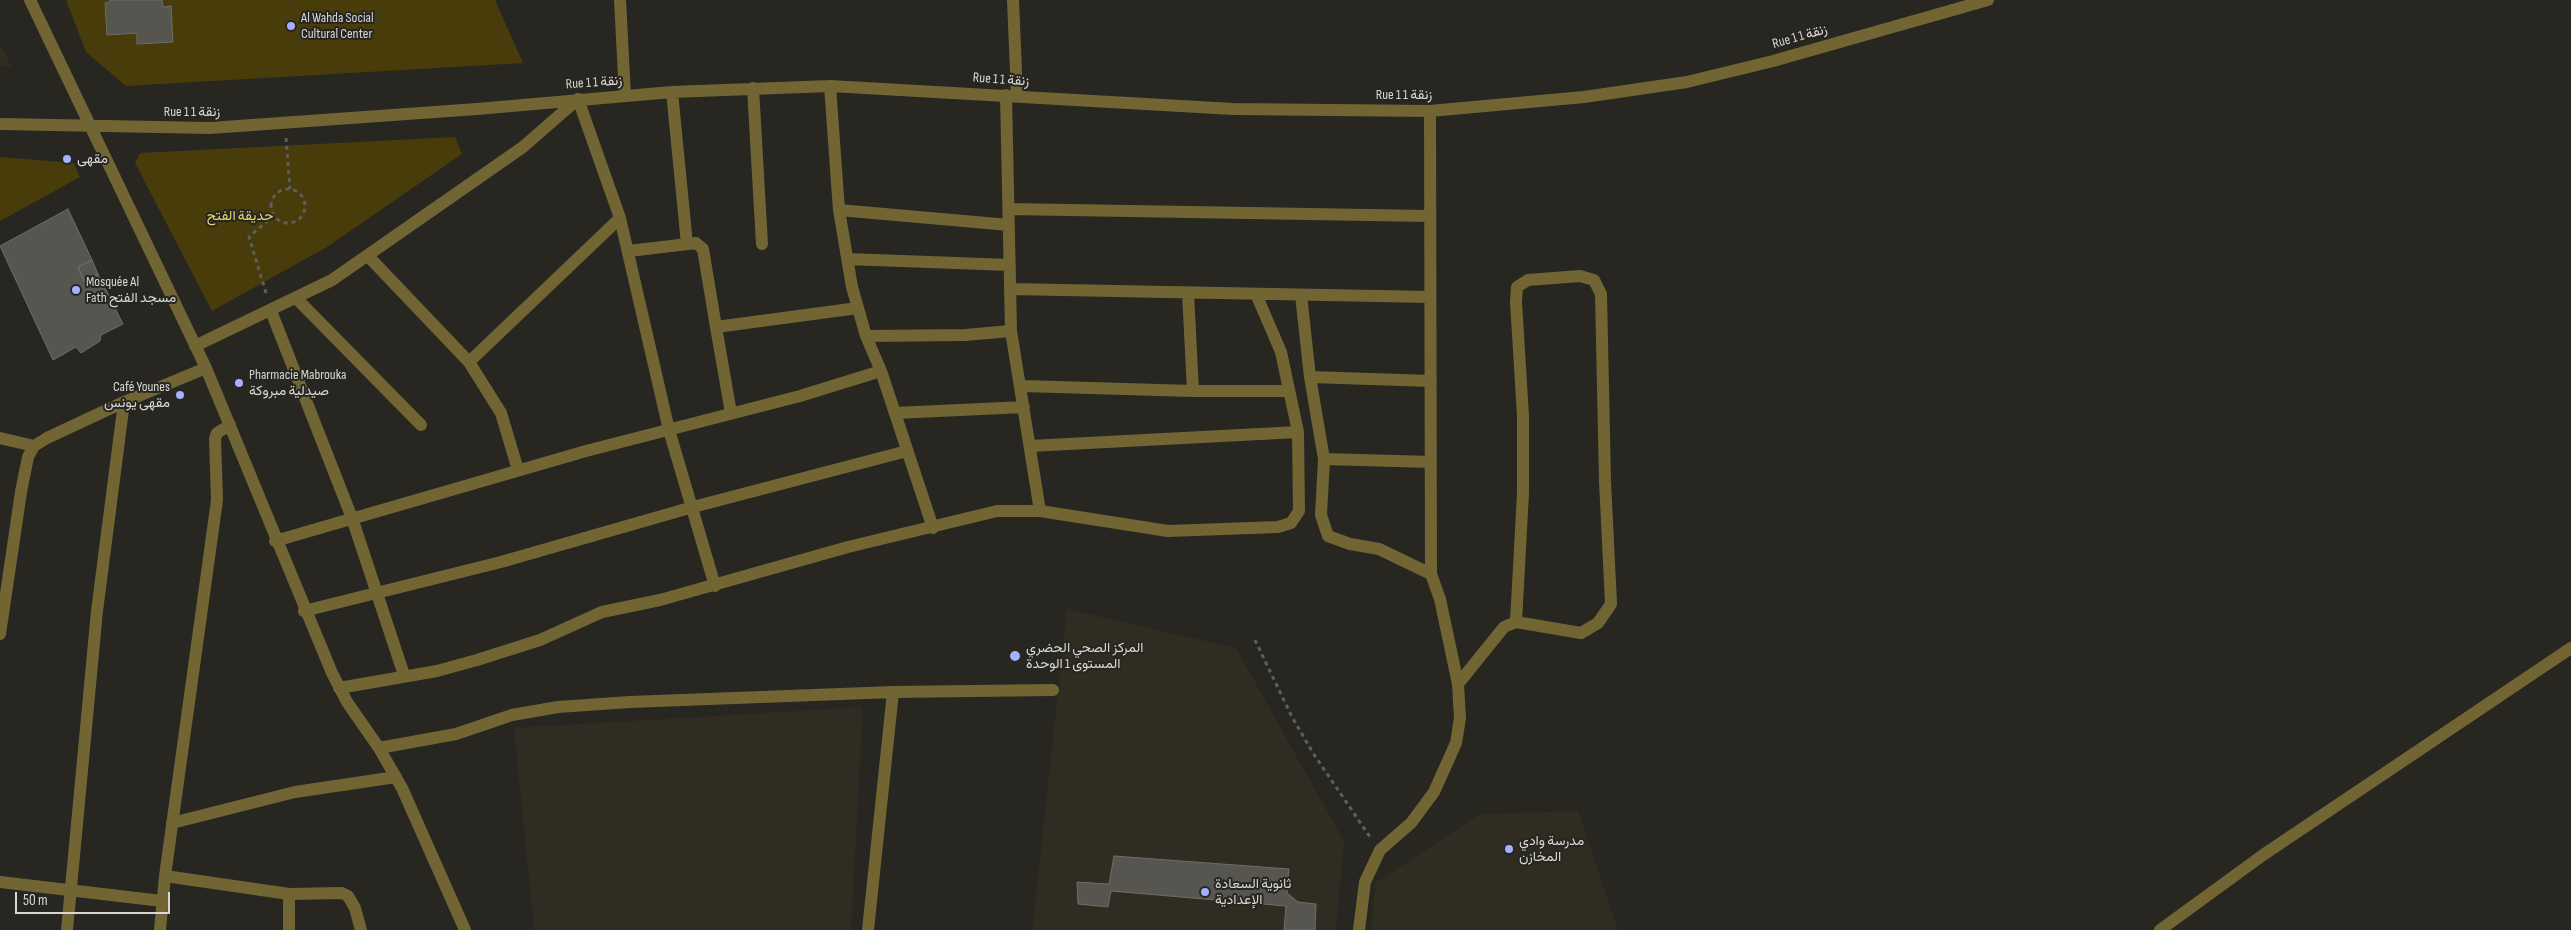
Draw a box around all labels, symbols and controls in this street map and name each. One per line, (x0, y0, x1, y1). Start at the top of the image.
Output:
place label: Al Wahda Social Cultural Center (301, 10, 374, 42)
marker: Al Wahda Social Cultural Center (285, 20, 297, 32)
street label: Rue 1 زنقة 1 (1771, 21, 1829, 53)
street label: Rue 1 زنقة 1 (972, 70, 1030, 90)
street label: Rue 1 زنقة 1 (565, 73, 623, 93)
street label: Rue 1 زنقة 1 (1376, 87, 1432, 103)
street label: Rue 1 زنقة 1 (164, 104, 220, 120)
place label: مقهى (77, 151, 108, 167)
marker: مقهى (61, 153, 73, 165)
park label: حديقة الفتح (207, 208, 273, 224)
place label: Mosquée Al Fath مسجد الفتح (86, 274, 176, 306)
marker: Mosquée Al Fath مسجد الفتح (70, 284, 82, 296)
place label: Pharmacie Mabrouka صيدلية مبروكة (249, 367, 346, 400)
marker: Pharmacie Mabrouka صيدلية مبروكة (233, 377, 245, 389)
place label: Café Younes مقهى يونس (104, 379, 170, 412)
marker: Café Younes مقهى يونس (174, 389, 186, 401)
place label: المركز الصحي الحضري المستوى 1 الوحدة (1026, 640, 1144, 672)
marker: المركز الصحي الحضري المستوى 1 الوحدة (1008, 649, 1022, 663)
place label: مدرسة وادي المخازن (1519, 833, 1584, 866)
marker: مدرسة وادي المخازن (1503, 843, 1515, 855)
place label: ثانوية السعادة الإعدادية (1215, 876, 1291, 909)
scale bar (18, 882, 172, 914)
marker: ثانوية السعادة الإعدادية (1199, 886, 1211, 898)
text: 50 m (23, 891, 48, 910)

